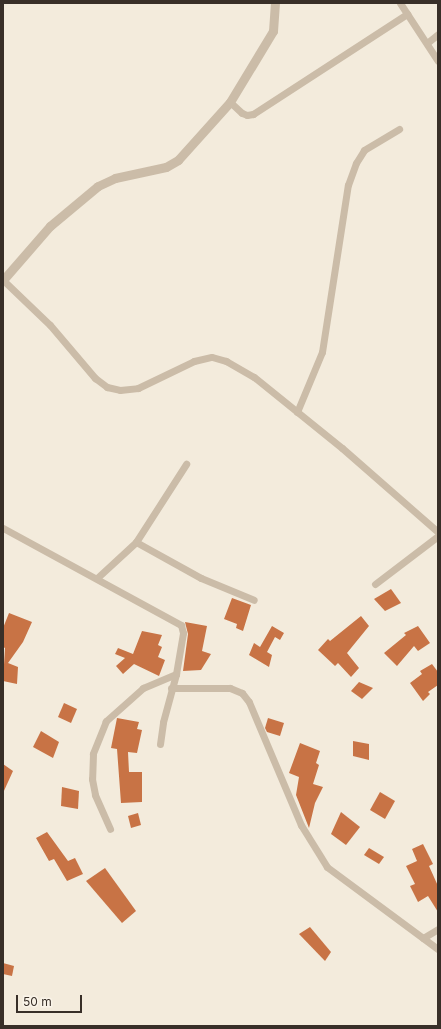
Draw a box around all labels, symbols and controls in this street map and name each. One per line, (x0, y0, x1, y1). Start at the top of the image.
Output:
scale bar (18, 987, 84, 1013)
text: 50 m (23, 994, 52, 1009)

